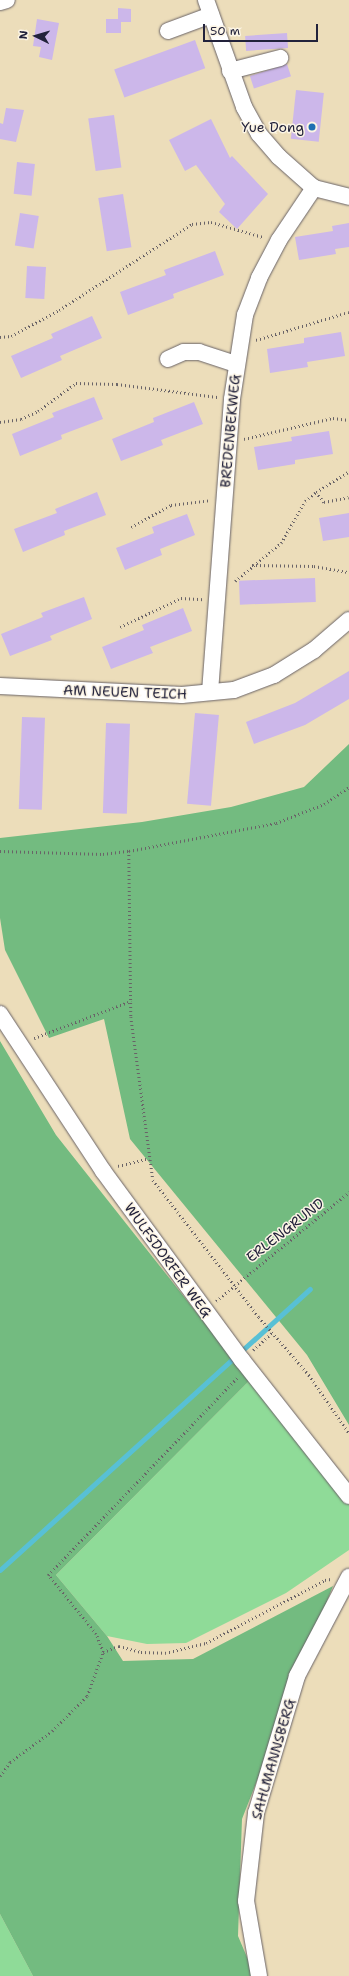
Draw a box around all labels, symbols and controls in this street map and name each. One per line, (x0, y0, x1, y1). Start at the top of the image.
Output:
north arrow (16, 16, 56, 56)
scale bar (205, 16, 320, 42)
text: 50 m (210, 23, 240, 39)
text: N (16, 30, 31, 40)
place label: Yue Dong (241, 119, 304, 135)
marker: Yue Dong (307, 122, 317, 132)
street label: BREDENBEKWEG (217, 374, 243, 488)
street label: AM NEUEN TEICH (63, 681, 187, 703)
street label: ERLENGRUND (243, 1194, 327, 1266)
street label: WULFSDORFER WEG (121, 1200, 215, 1320)
street label: SAHLMANNSBERG (248, 1697, 298, 1821)

